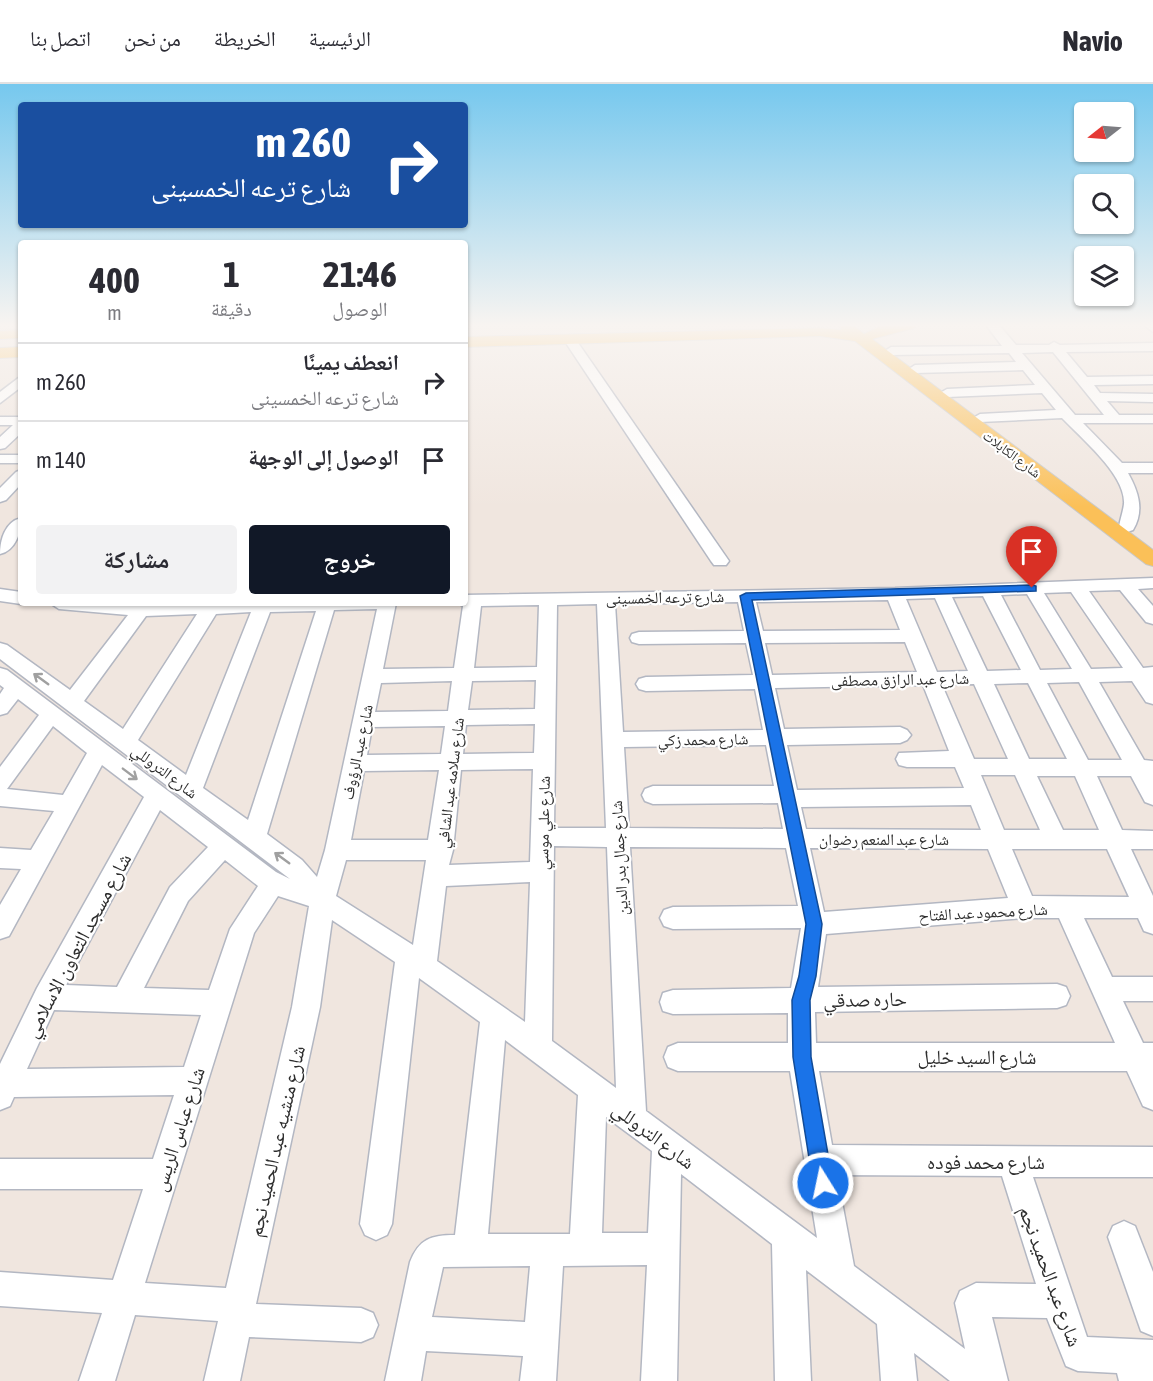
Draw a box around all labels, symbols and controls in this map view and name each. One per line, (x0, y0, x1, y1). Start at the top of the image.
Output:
text: Navio (1062, 25, 1123, 57)
text: اتصل بنا (30, 26, 91, 50)
text: من نحن (124, 26, 181, 50)
text: الخريطة (214, 26, 276, 50)
text: الرئيسية (309, 26, 371, 50)
north arrow (1074, 102, 1134, 162)
map controls (1074, 102, 1134, 306)
text: 260 m (256, 118, 351, 166)
icon: right (372, 126, 450, 204)
text: شارع ترعه الخمسينى (151, 172, 351, 203)
button: search (1074, 174, 1134, 234)
button: layers (1074, 246, 1134, 306)
text: 1 (223, 253, 240, 295)
text: 21:46 (323, 253, 397, 295)
text: 400 (89, 259, 140, 301)
text: دقيقة (211, 297, 252, 320)
text: الوصول (332, 297, 388, 320)
text: m (107, 301, 122, 324)
text: انعطف يمينًا (303, 349, 399, 375)
icon: right (417, 366, 450, 399)
text: 260 m (36, 369, 86, 395)
text: شارع ترعه الخمسينى (251, 386, 399, 409)
street label: شارع الكابلات (979, 427, 1044, 482)
text: الوصول إلى الوجهة (248, 444, 399, 470)
icon: arrive (417, 444, 450, 477)
text: 140 m (36, 447, 86, 473)
button: مشاركة (36, 525, 237, 594)
button: خروج (249, 525, 450, 594)
pin (1006, 526, 1057, 588)
icon: arrive (1015, 535, 1048, 568)
street label: شارع ترعه الخمسينى (606, 587, 724, 609)
street label: شارع عبد الرازق مصطفى (831, 669, 969, 691)
one-way arrow (33, 673, 49, 686)
street label: شارع عبد الرؤوف (338, 703, 378, 802)
street label: شارع سلامه عبد الشافي (433, 717, 471, 850)
street label: شارع محمد زكي (657, 729, 749, 753)
street label: شارع التروللي (126, 740, 201, 805)
one-way arrow (121, 768, 137, 781)
street label: شارع علي موسي (533, 776, 557, 870)
street label: شارع جمال بدر الدين (607, 800, 633, 916)
street label: شارع عبد المنعم رضوان (819, 830, 949, 850)
street label: شارع مسجد التعاون الاسلامي (19, 849, 140, 1043)
one-way arrow (275, 852, 291, 864)
street label: شارع محمود عبد الفتاح (918, 900, 1048, 926)
street label: حاره صدقي (823, 987, 907, 1016)
street label: شارع منشيه عبد الحميد نجم (243, 1043, 312, 1240)
street label: شارع السيد خليل (917, 1045, 1037, 1070)
street label: شارع عباس الريس (147, 1064, 211, 1195)
street label: شارع التروللي (605, 1097, 700, 1178)
street label: شارع محمد فوده (927, 1150, 1045, 1175)
position arrow (791, 1151, 855, 1215)
street label: شارع عبد الحميد نجم (1012, 1202, 1087, 1351)

